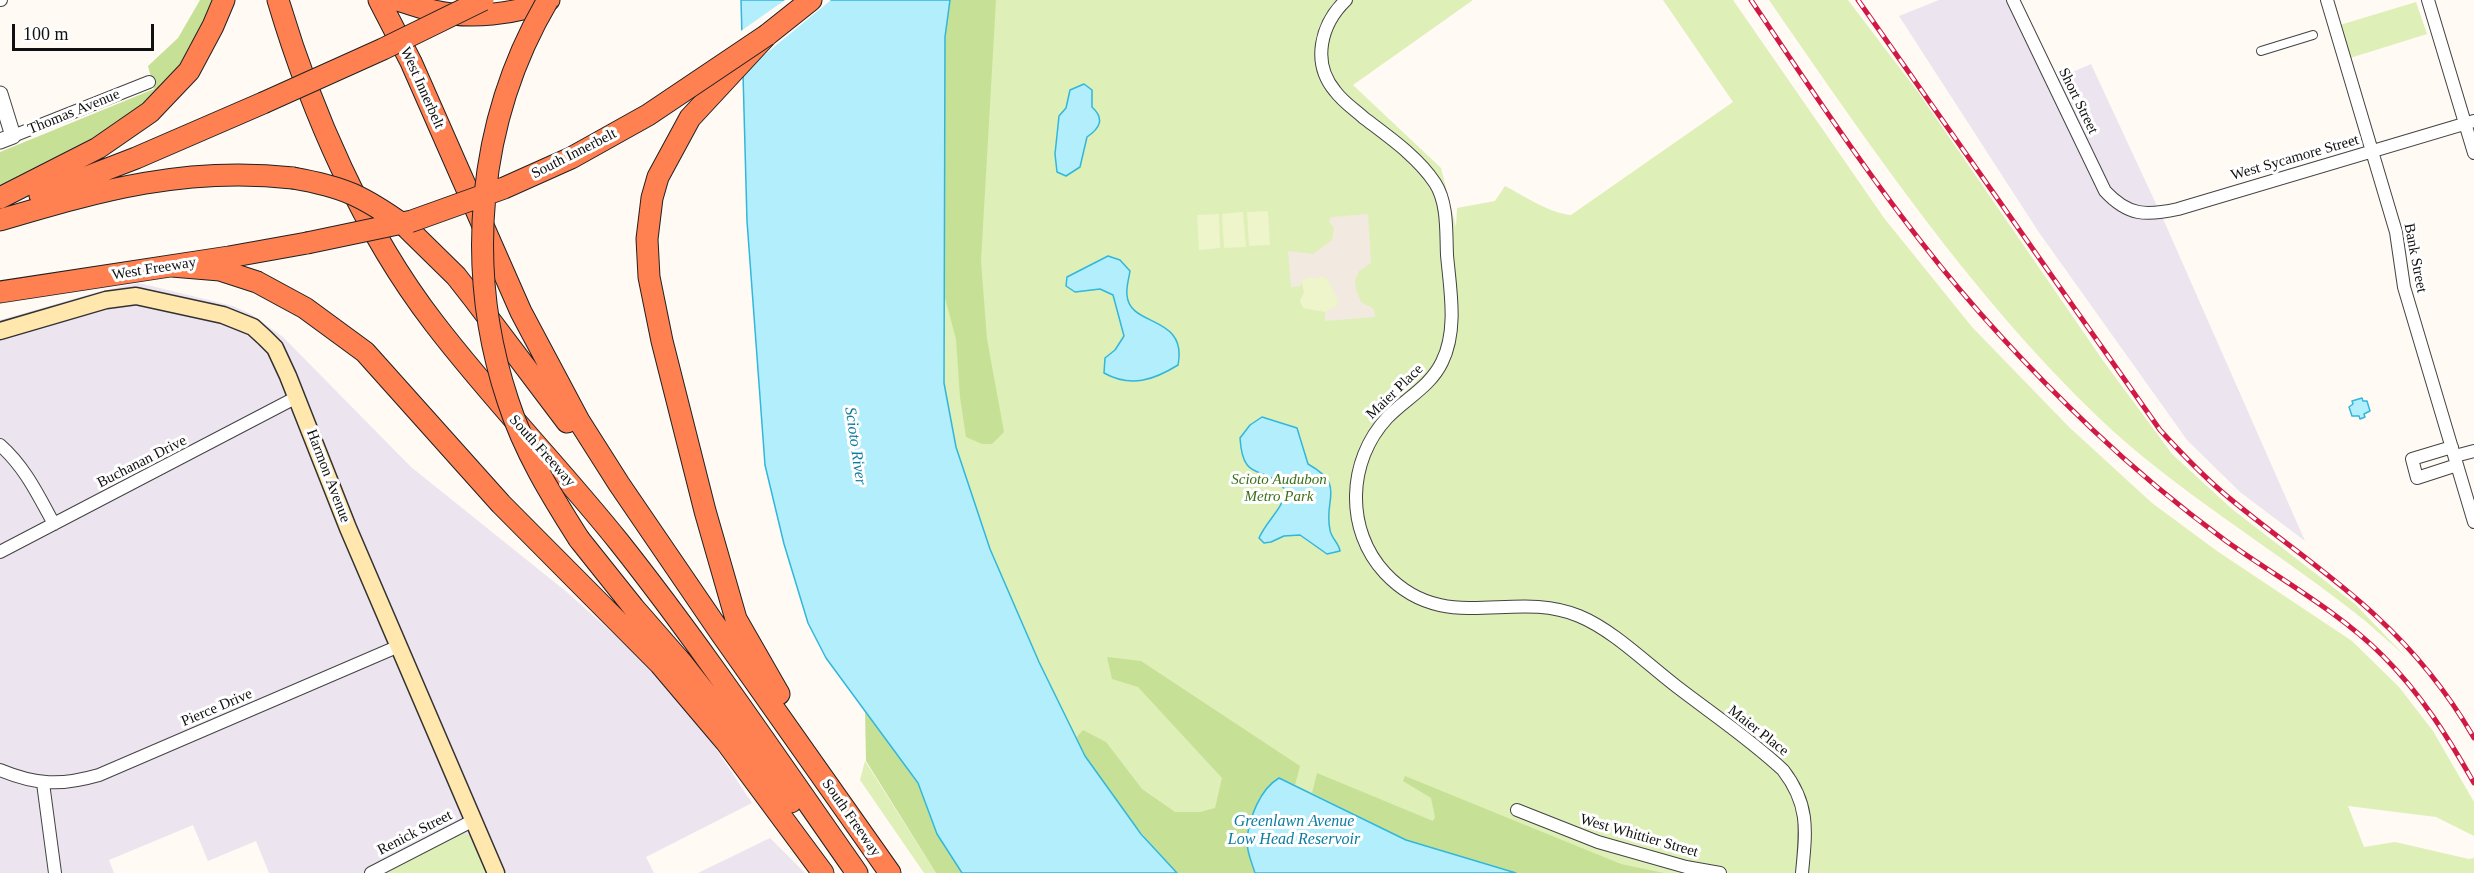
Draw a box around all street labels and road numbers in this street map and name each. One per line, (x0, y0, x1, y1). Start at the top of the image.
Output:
street label: West Innerbelt (396, 44, 448, 132)
street label: Short Street (2054, 65, 2102, 137)
street label: Thomas Avenue (25, 85, 123, 139)
street label: South Innerbelt (529, 125, 619, 183)
street label: West Sycamore Street (2229, 131, 2361, 185)
street label: Bank Street (2399, 222, 2431, 294)
street label: West Freeway (111, 253, 197, 285)
street label: Maier Place (1363, 361, 1427, 423)
street label: South Freeway (505, 411, 579, 491)
street label: Harmon Avenue (302, 427, 354, 525)
street label: Buchanan Drive (94, 432, 190, 492)
street label: Pierce Drive (179, 685, 255, 731)
street label: Maier Place (1724, 702, 1792, 760)
street label: South Freeway (818, 776, 884, 860)
street label: Renick Street (375, 807, 455, 859)
street label: West Whittier Street (1578, 811, 1700, 861)

